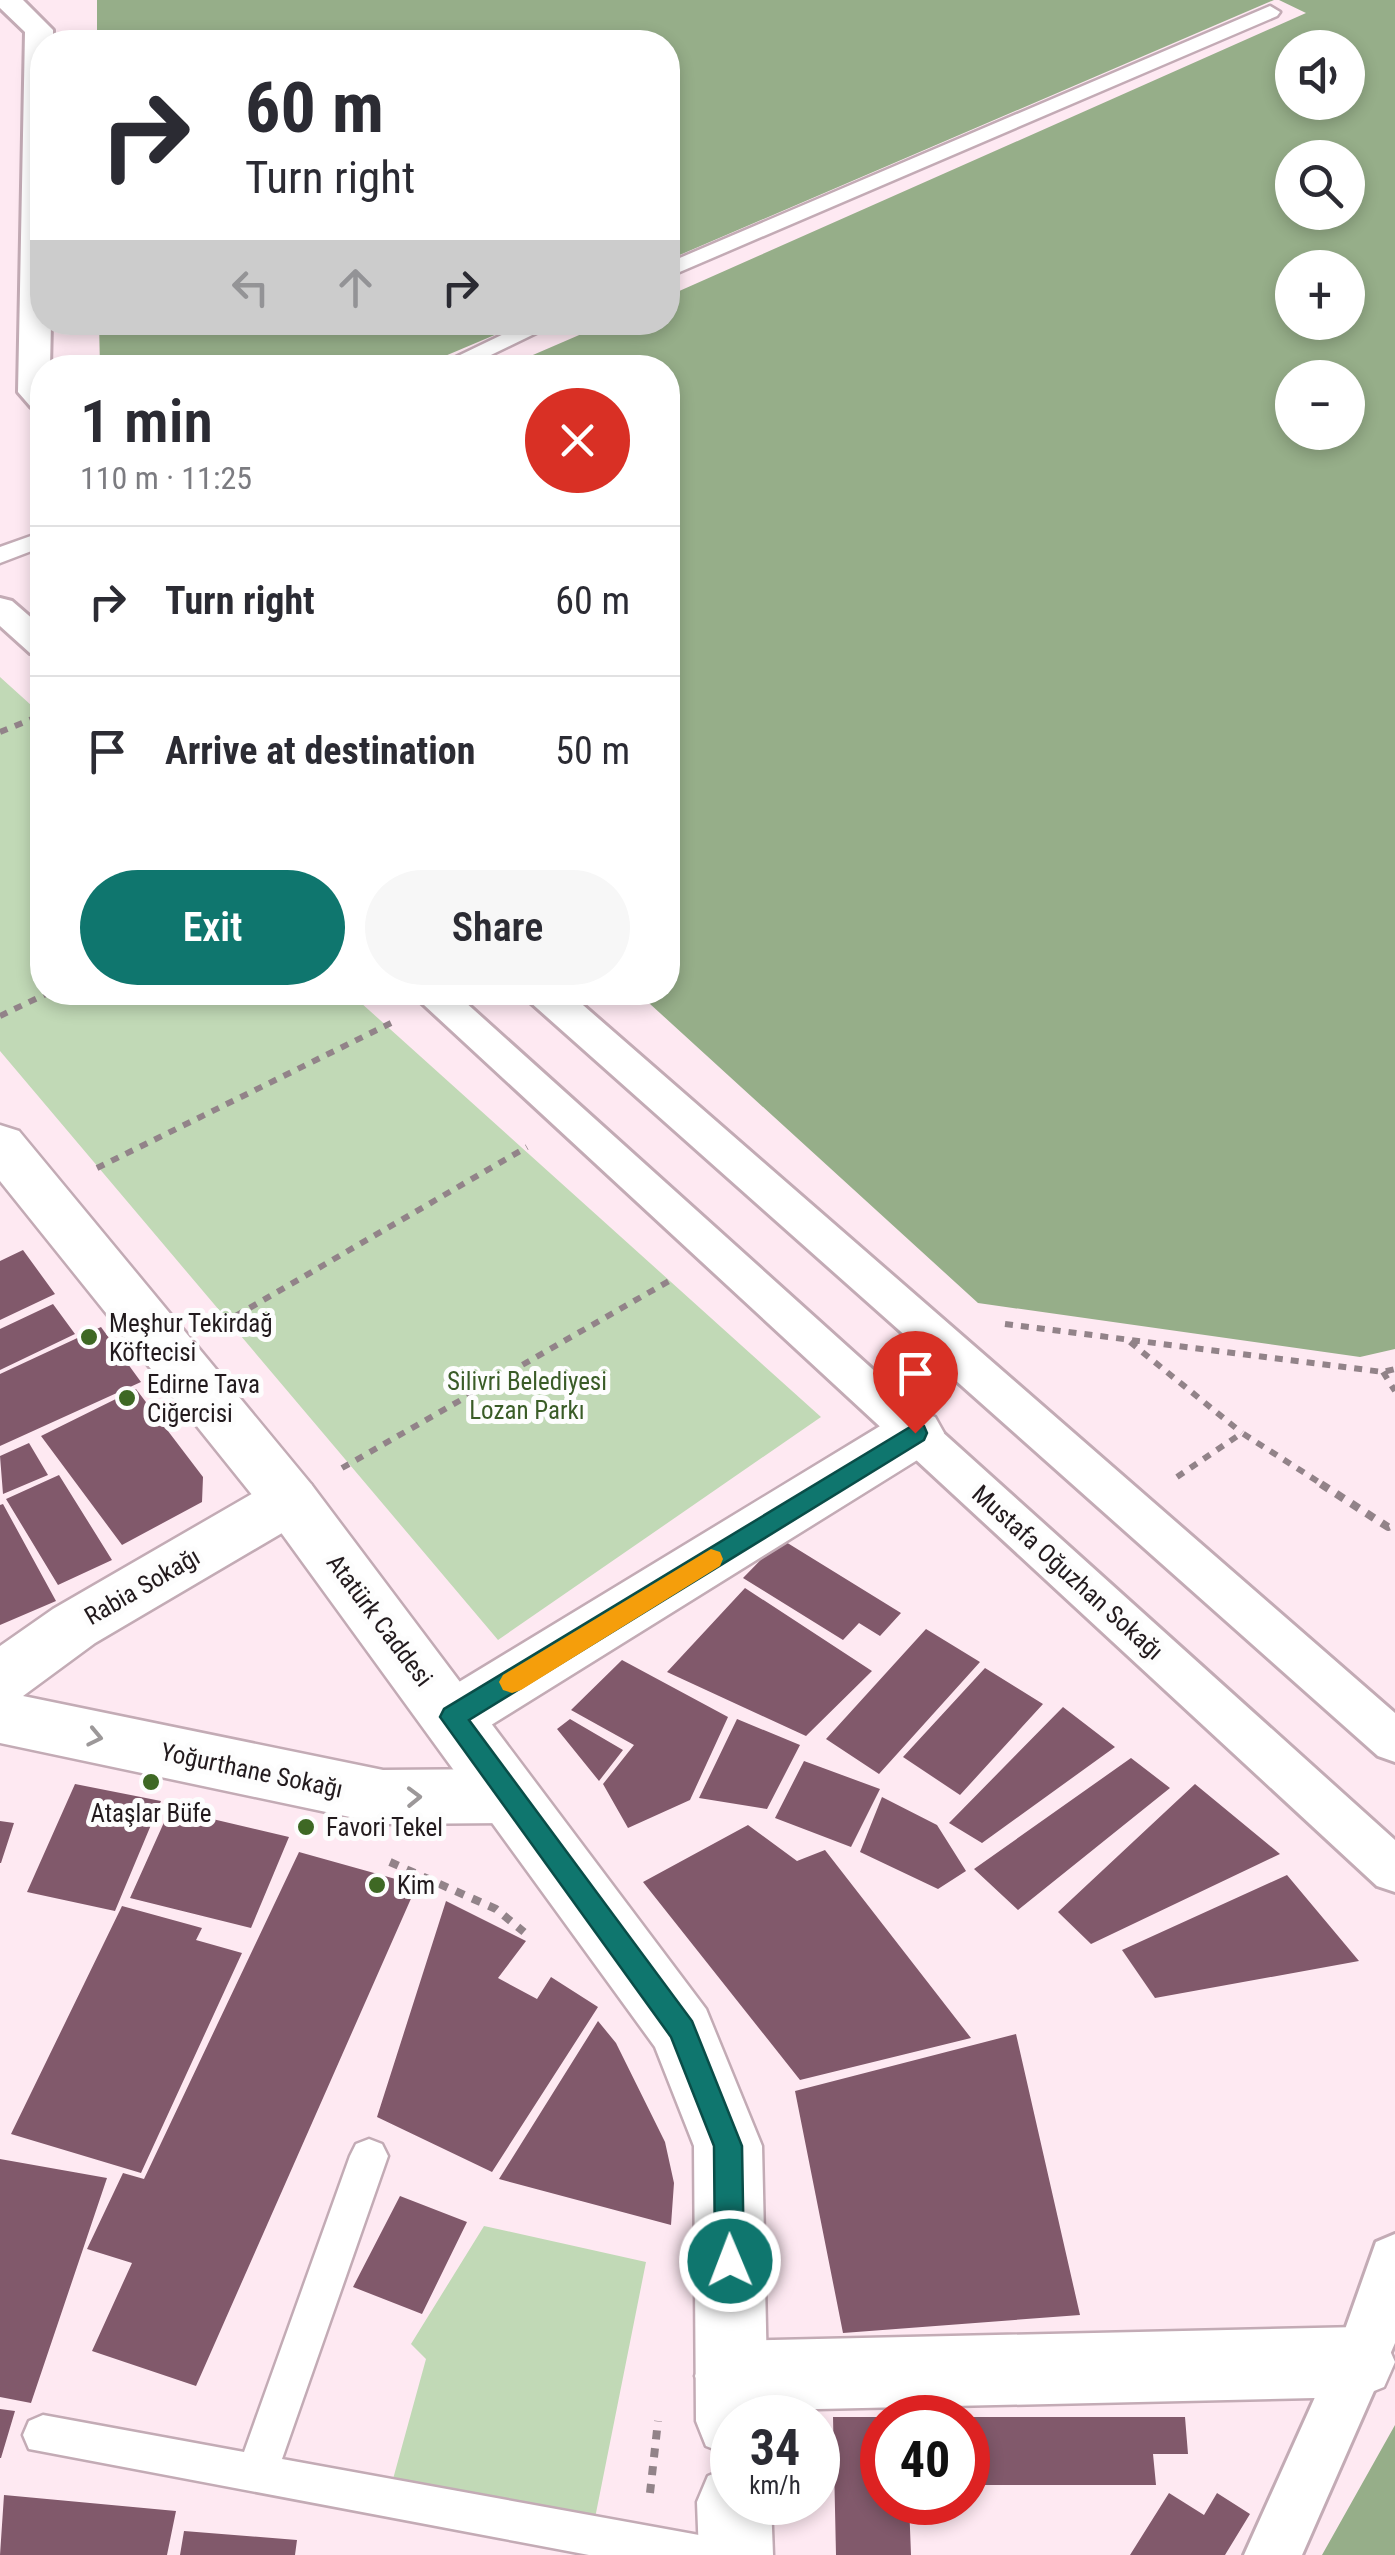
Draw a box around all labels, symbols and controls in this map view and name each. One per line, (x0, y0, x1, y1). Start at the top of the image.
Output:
map controls (1275, 30, 1365, 450)
button: sound (1275, 30, 1365, 120)
text: 60 m (245, 67, 384, 149)
icon: right (80, 70, 210, 200)
button: search (1275, 140, 1365, 230)
text: Turn right (245, 151, 415, 204)
button: + (1275, 250, 1365, 340)
icon: left (223, 260, 278, 315)
icon: ahead (328, 260, 383, 315)
icon: right (433, 260, 488, 315)
button: − (1275, 360, 1365, 450)
text: 1 min (80, 386, 213, 457)
button: close (525, 388, 630, 493)
text: 110 m · 11:25 (80, 459, 252, 497)
icon: right (80, 574, 135, 629)
text: Turn right (165, 579, 315, 623)
text: 60 m (555, 579, 630, 623)
icon: arrive (80, 724, 135, 779)
text: Arrive at destination (165, 729, 475, 773)
text: 50 m (555, 729, 630, 773)
button: Exit (80, 870, 345, 985)
button: Share (365, 870, 630, 985)
place label: Meşhur Tekirdağ Köftecisi (109, 1309, 273, 1367)
marker: Meşhur Tekirdağ Köftecisi (78, 1326, 100, 1348)
pin (873, 1331, 958, 1434)
icon: arrive (888, 1346, 943, 1401)
park label: Silivri Belediyesi Lozan Parkı (447, 1367, 607, 1425)
place label: Edirne Tava Ciğercisi (147, 1370, 260, 1428)
marker: Edirne Tava Ciğercisi (116, 1387, 138, 1409)
street label: Mustafa Oğuzhan Sokağı (966, 1479, 1169, 1666)
street label: Rabia Sokağı (80, 1542, 205, 1631)
street label: Atatürk Caddesi (321, 1549, 439, 1692)
one-way arrow (87, 1725, 104, 1746)
street label: Yoğurthane Sokağı (158, 1737, 346, 1804)
marker: Ataşlar Büfe (140, 1771, 162, 1793)
one-way arrow (408, 1786, 423, 1808)
place label: Ataşlar Büfe (90, 1799, 212, 1828)
place label: Favori Tekel (326, 1813, 443, 1842)
marker: Favori Tekel (295, 1816, 317, 1838)
place label: Kim (397, 1871, 435, 1900)
marker: Kim (366, 1874, 388, 1896)
position arrow (678, 2209, 782, 2313)
speed limit sign: 40 (860, 2395, 990, 2525)
text: 34 (750, 2419, 800, 2477)
text: km/h (749, 2471, 801, 2500)

